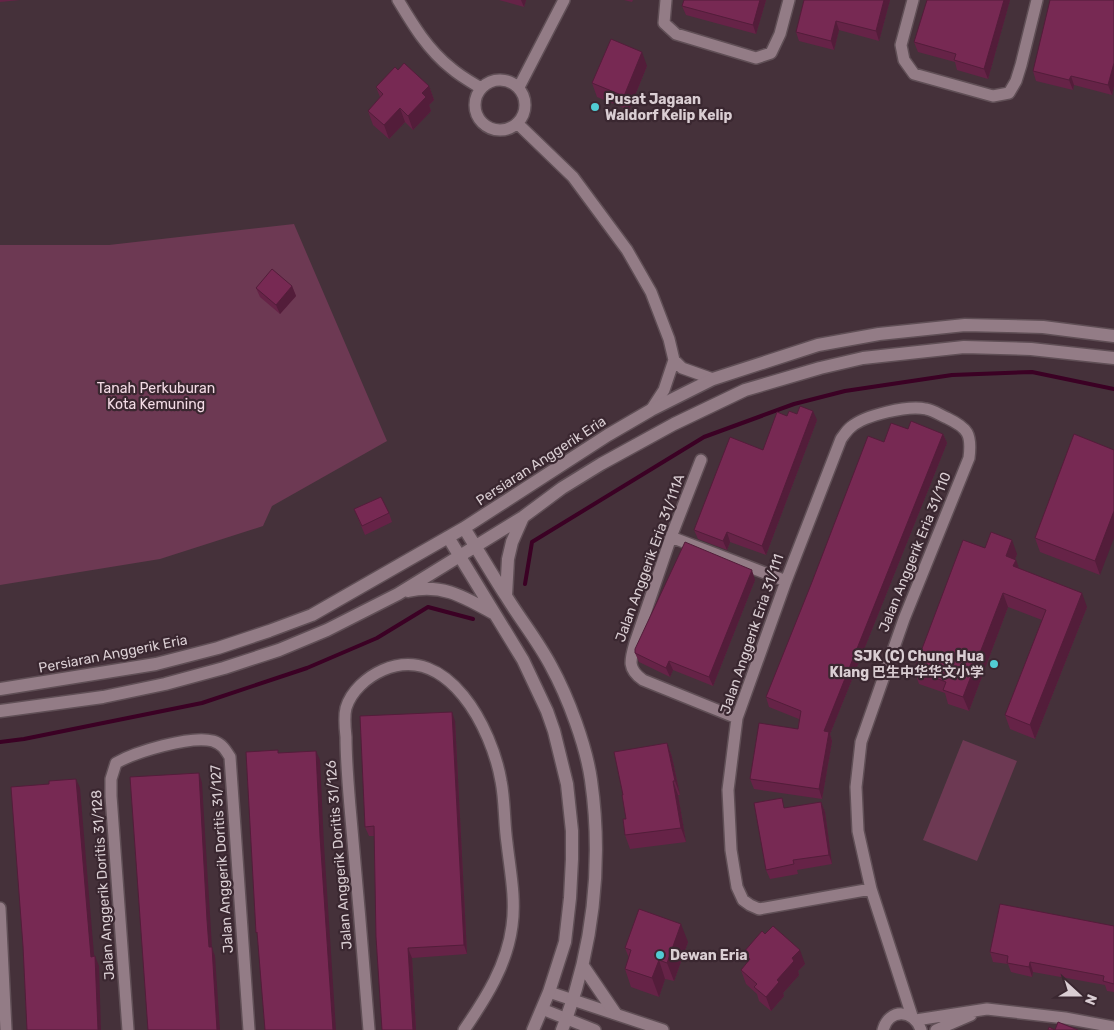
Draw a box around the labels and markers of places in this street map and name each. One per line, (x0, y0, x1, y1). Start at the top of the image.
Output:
place label: Pusat Jagaan Waldorf Kelip Kelip (605, 91, 732, 124)
marker: Pusat Jagaan Waldorf Kelip Kelip (589, 101, 601, 113)
place label: SJK (C) Chung Hua Klang 巴生中华华文小学 (830, 648, 984, 681)
marker: SJK (C) Chung Hua Klang 巴生中华华文小学 (988, 658, 1000, 670)
place label: Dewan Eria (670, 947, 747, 964)
marker: Dewan Eria (654, 949, 666, 961)

